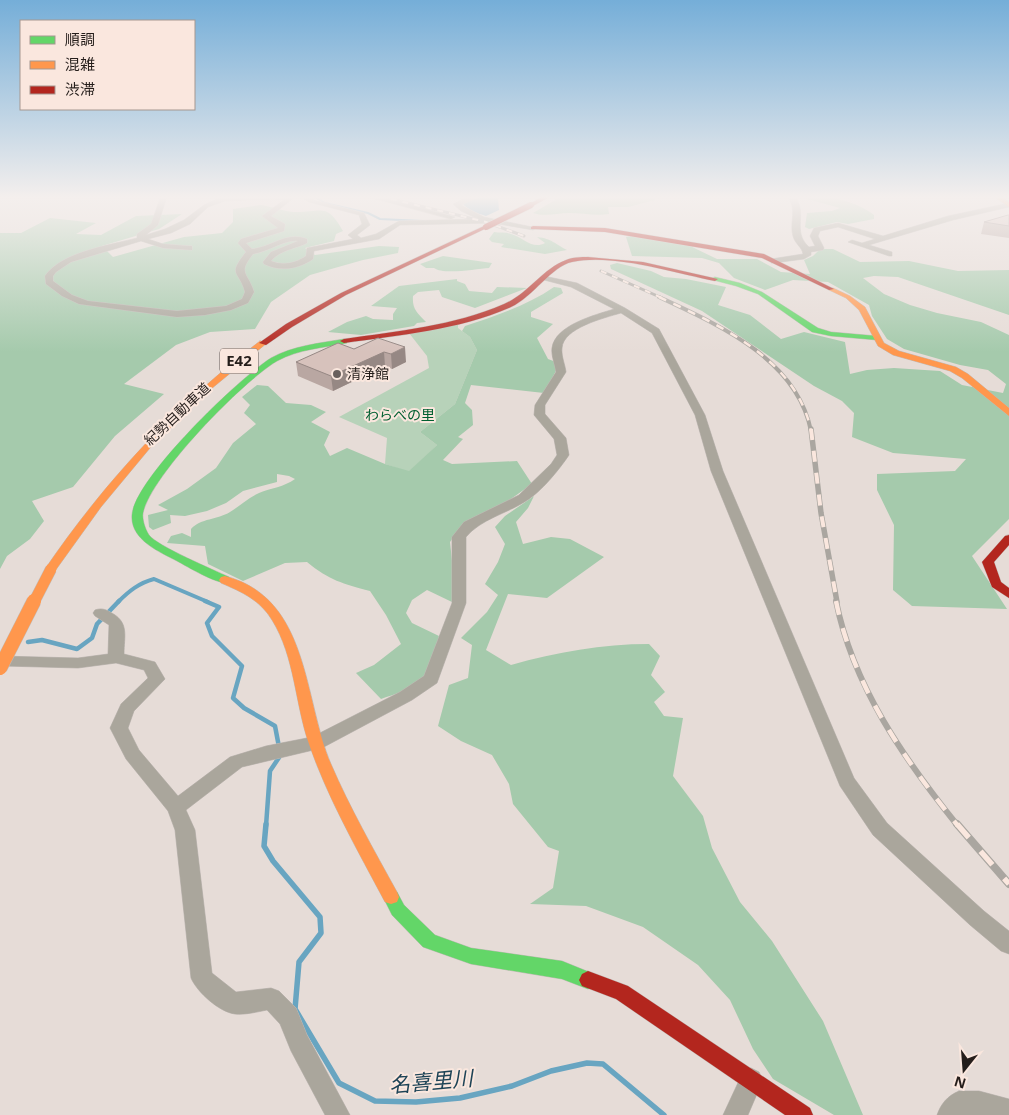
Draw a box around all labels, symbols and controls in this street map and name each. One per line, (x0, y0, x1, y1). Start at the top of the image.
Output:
legend (20, 20, 195, 110)
text: 順調 (65, 29, 95, 49)
text: 混雑 (65, 54, 95, 74)
text: 渋滞 (65, 79, 95, 99)
road number: E42 (220, 348, 258, 374)
place label: 清浄館 (347, 364, 389, 383)
marker: 清浄館 (331, 368, 343, 380)
street label: 紀勢自動車道 (139, 378, 214, 449)
park label: わらべの里 (365, 405, 435, 424)
north arrow (939, 1045, 989, 1095)
water label: 名喜里川 (388, 1063, 476, 1099)
text: N (952, 1072, 968, 1094)

